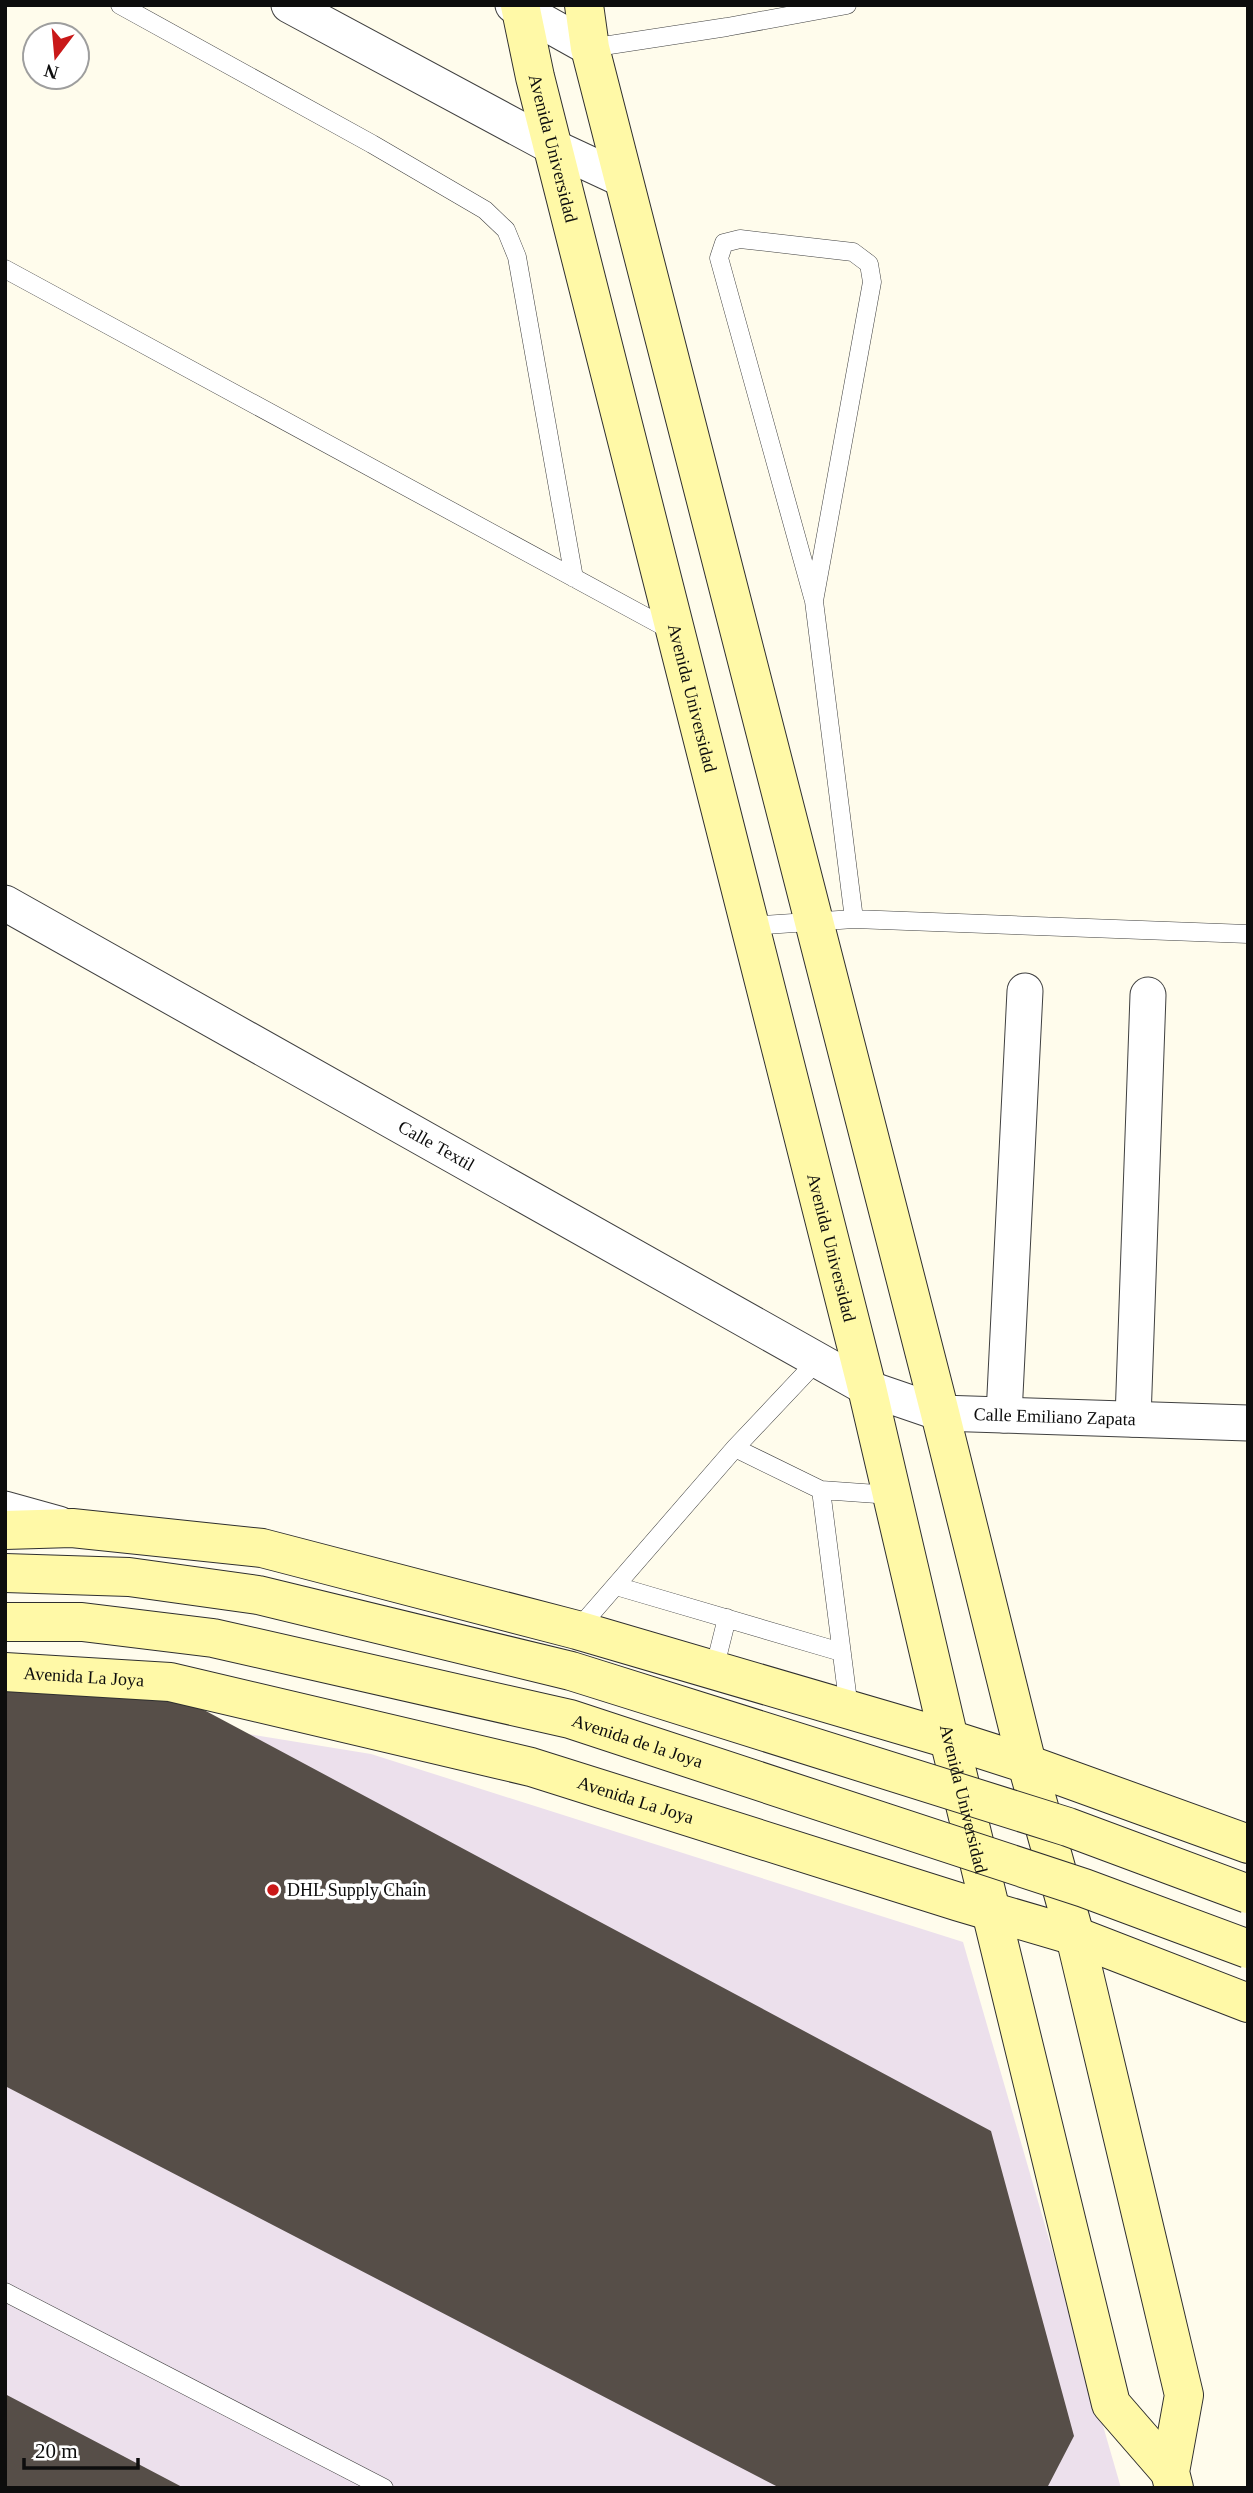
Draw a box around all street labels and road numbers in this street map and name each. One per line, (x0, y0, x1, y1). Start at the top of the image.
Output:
street label: Avenida Universidad (525, 72, 581, 224)
street label: Avenida Universidad (664, 622, 721, 774)
street label: Calle Textil (395, 1116, 478, 1175)
street label: Avenida Universidad (803, 1171, 860, 1324)
street label: Calle Emiliano Zapata (973, 1404, 1136, 1429)
street label: Avenida La Joya (23, 1663, 145, 1690)
street label: Avenida de la Joya (570, 1710, 705, 1772)
street label: Avenida Universidad (936, 1723, 991, 1875)
street label: Avenida La Joya (575, 1772, 696, 1828)

